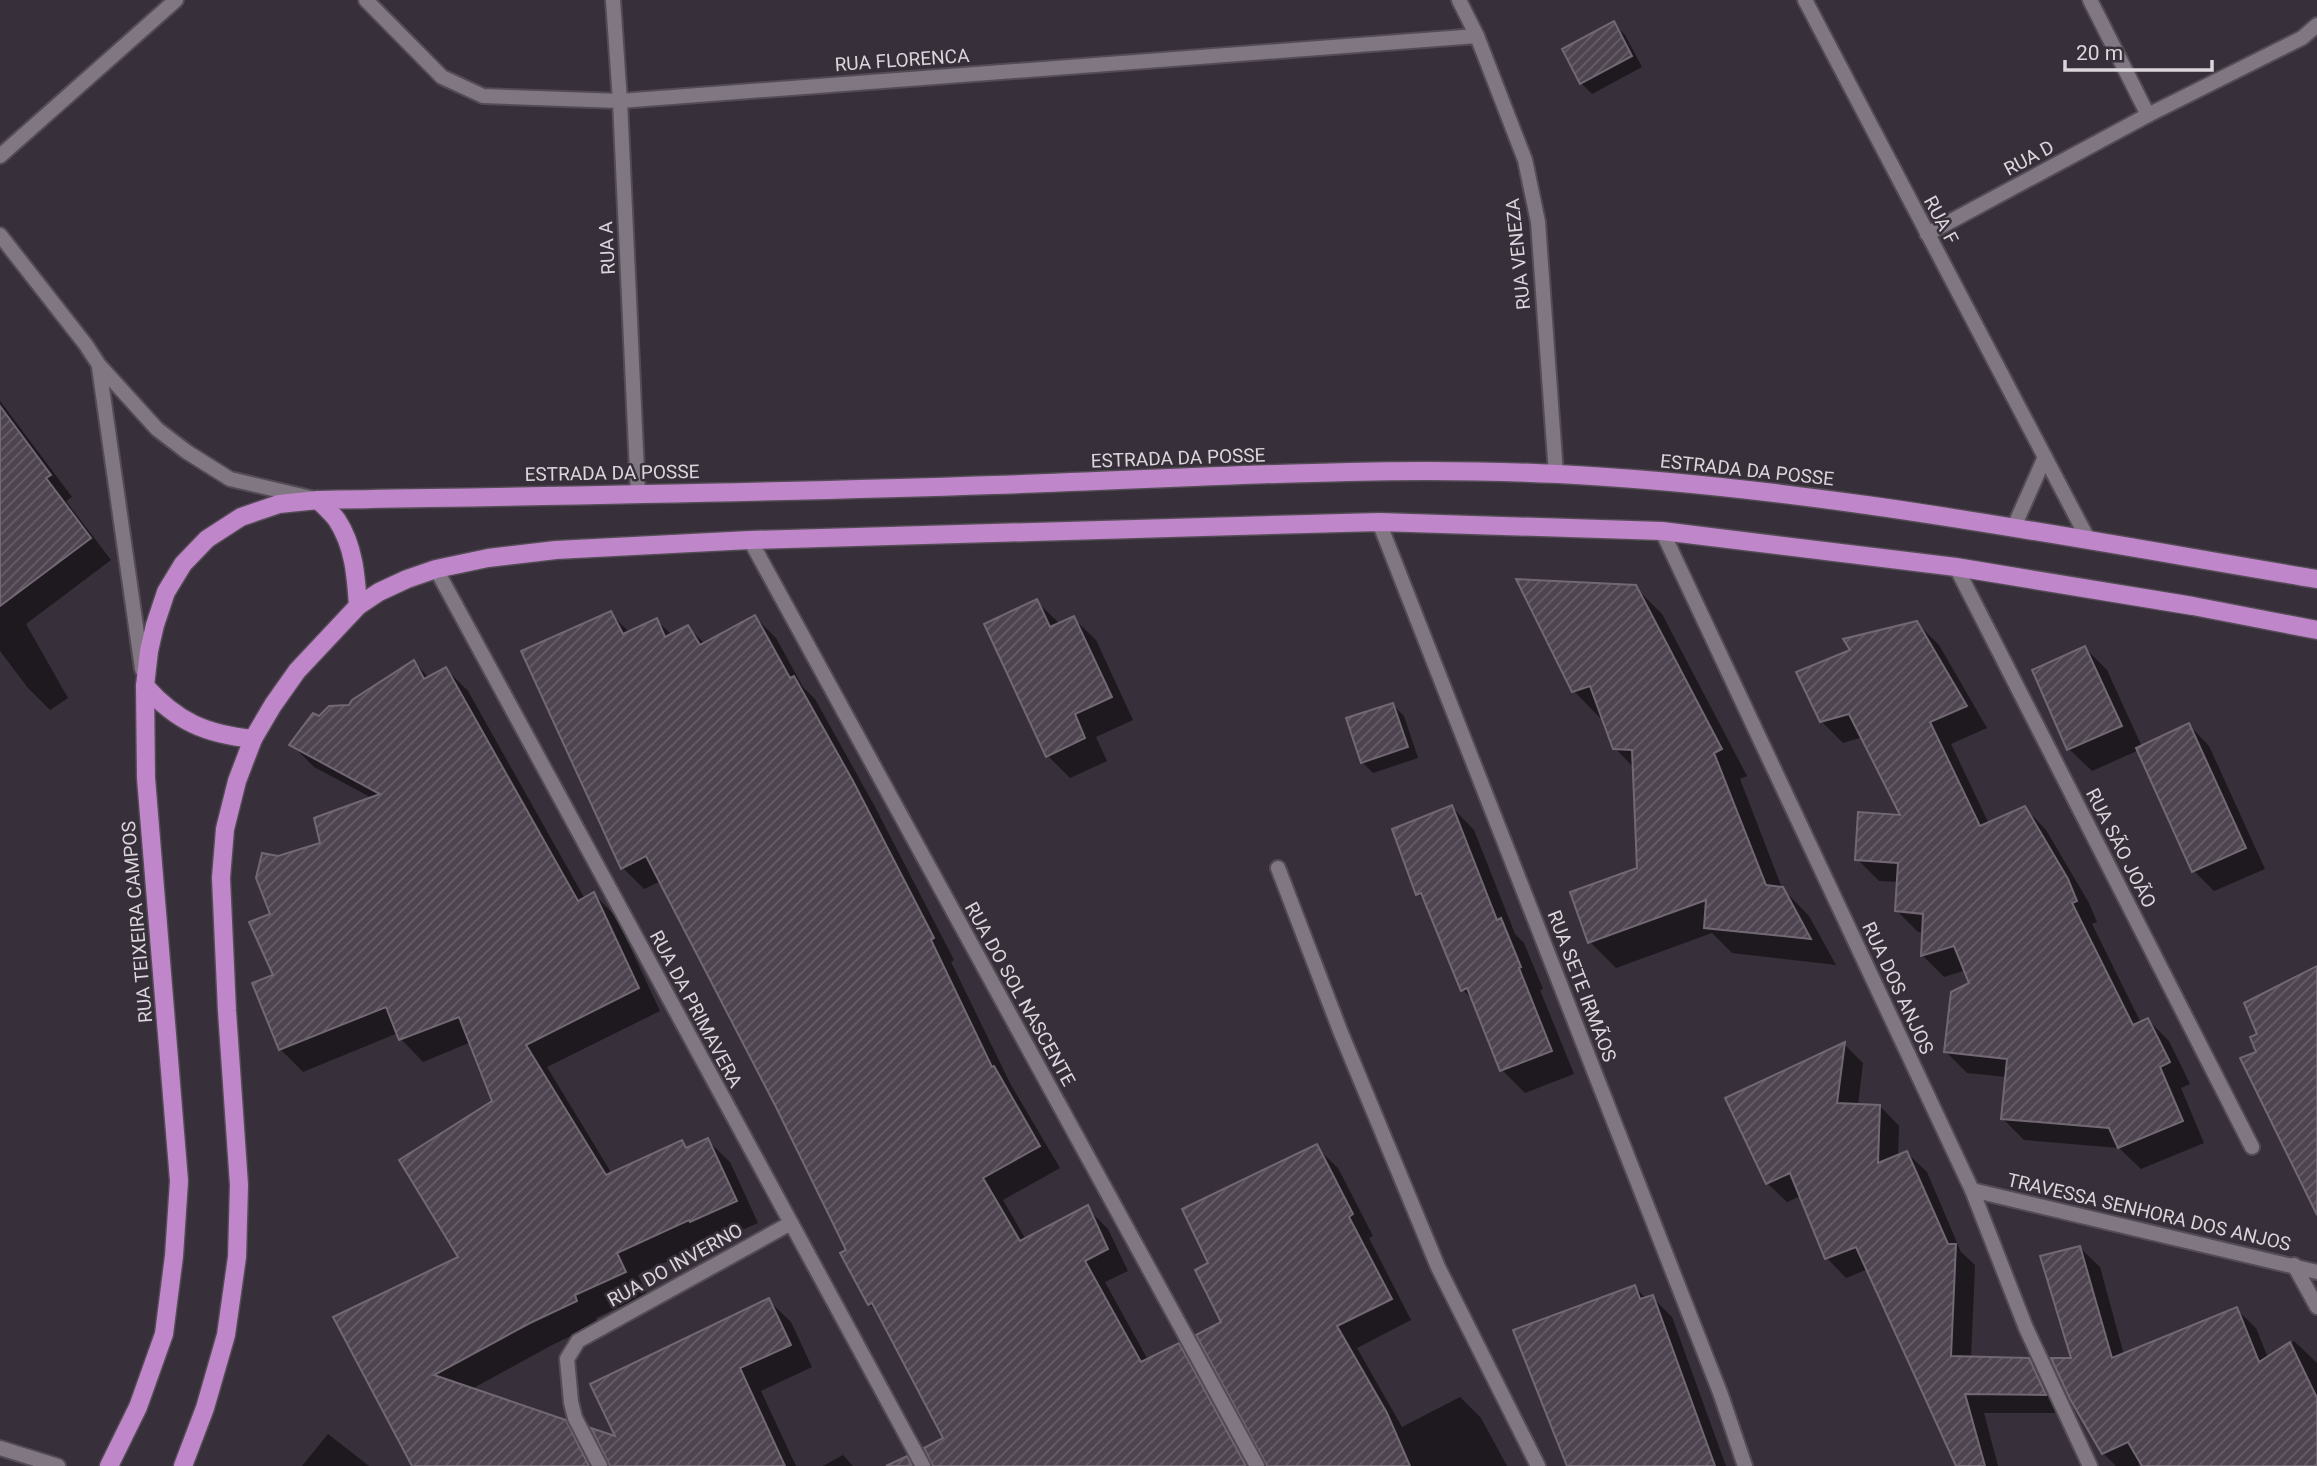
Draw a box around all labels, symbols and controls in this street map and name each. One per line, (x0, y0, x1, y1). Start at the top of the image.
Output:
scale bar (2065, 28, 2212, 72)
text: 20 m (2076, 41, 2123, 65)
street label: RUA FLORENCA (834, 44, 971, 76)
street label: RUA D (2000, 135, 2058, 181)
street label: RUA F (1919, 192, 1963, 248)
street label: RUA VENEZA (1501, 196, 1535, 311)
street label: RUA A (594, 220, 620, 275)
street label: ESTRADA DA POSSE (1090, 443, 1266, 473)
street label: ESTRADA DA POSSE (1659, 449, 1835, 491)
street label: ESTRADA DA POSSE (524, 460, 700, 486)
street label: RUA SÃO JOÃO (2081, 784, 2161, 912)
street label: RUA TEIXEIRA CAMPOS (117, 820, 157, 1024)
street label: RUA DO SOL NASCENTE (960, 898, 1080, 1090)
street label: RUA SETE IRMÃOS (1543, 907, 1621, 1065)
street label: RUA DOS ANJOS (1857, 918, 1939, 1058)
street label: RUA DA PRIMAVERA (645, 927, 747, 1092)
street label: TRAVESSA SENHORA DOS ANJOS (2005, 1168, 2293, 1256)
street label: RUA DO INVERNO (603, 1218, 747, 1312)

